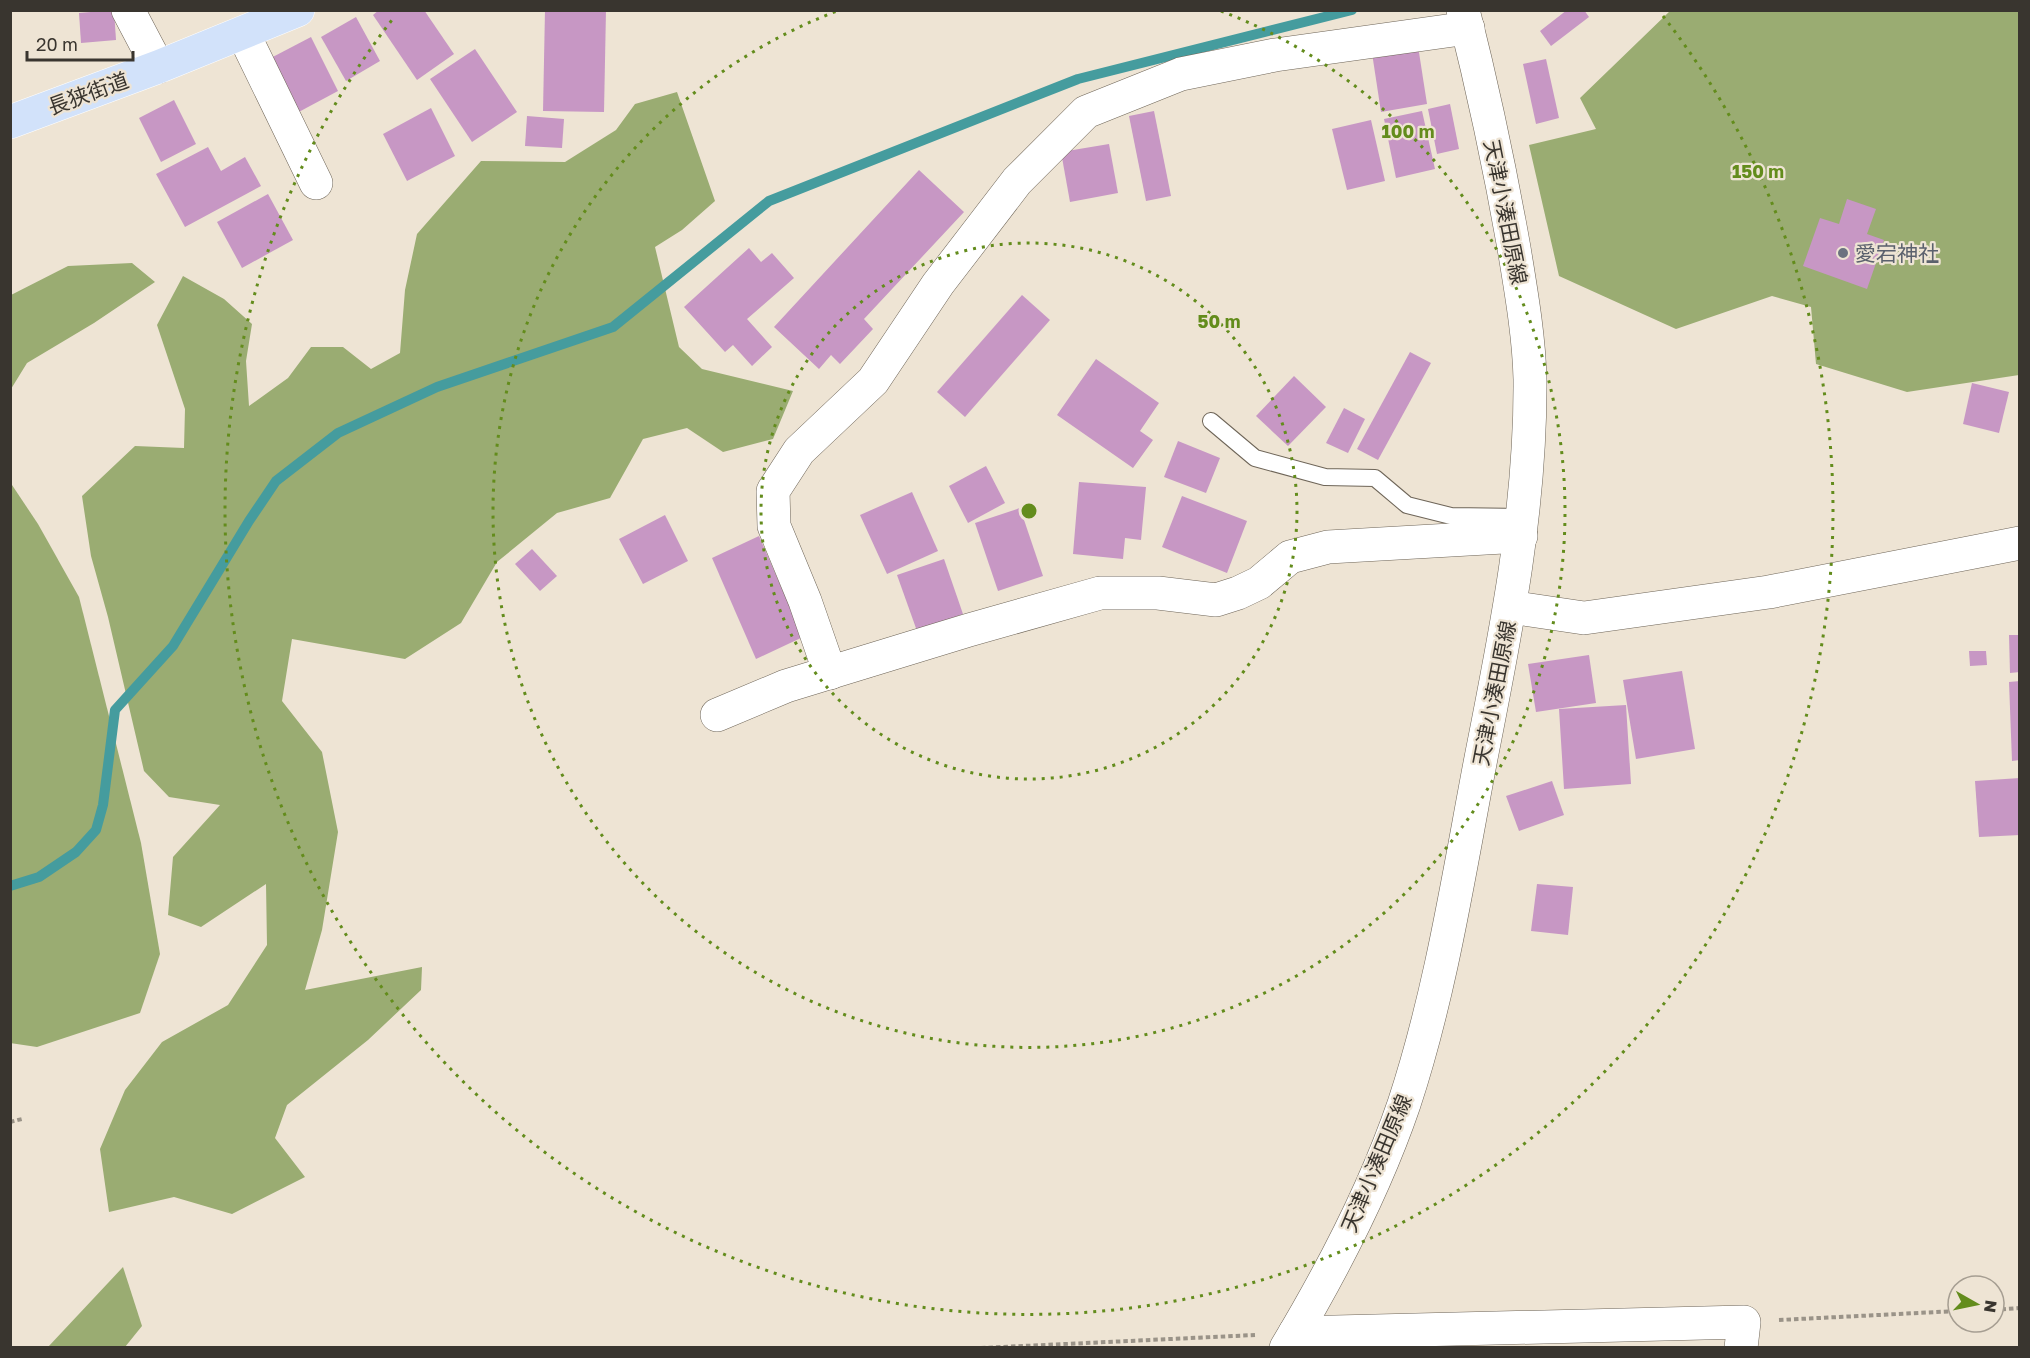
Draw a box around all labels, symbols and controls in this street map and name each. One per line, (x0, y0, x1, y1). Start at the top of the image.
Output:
scale bar (27, 24, 134, 62)
text: 20 m (36, 33, 78, 55)
street label: 長狭街道 (44, 66, 132, 120)
text: 100 m (1382, 120, 1434, 142)
street label: 天津小湊田原線 (1479, 137, 1533, 287)
text: 150 m (1732, 160, 1784, 182)
place label: 愛宕神社 (1855, 240, 1939, 266)
marker: 愛宕神社 (1836, 246, 1850, 260)
text: 50 m (1198, 310, 1240, 332)
centre of rings (1019, 501, 1039, 521)
street label: 天津小湊田原線 (1467, 618, 1521, 768)
street label: 天津小湊田原線 (1335, 1090, 1417, 1236)
north arrow (1946, 1274, 2006, 1334)
text: N (1980, 1299, 2002, 1314)

